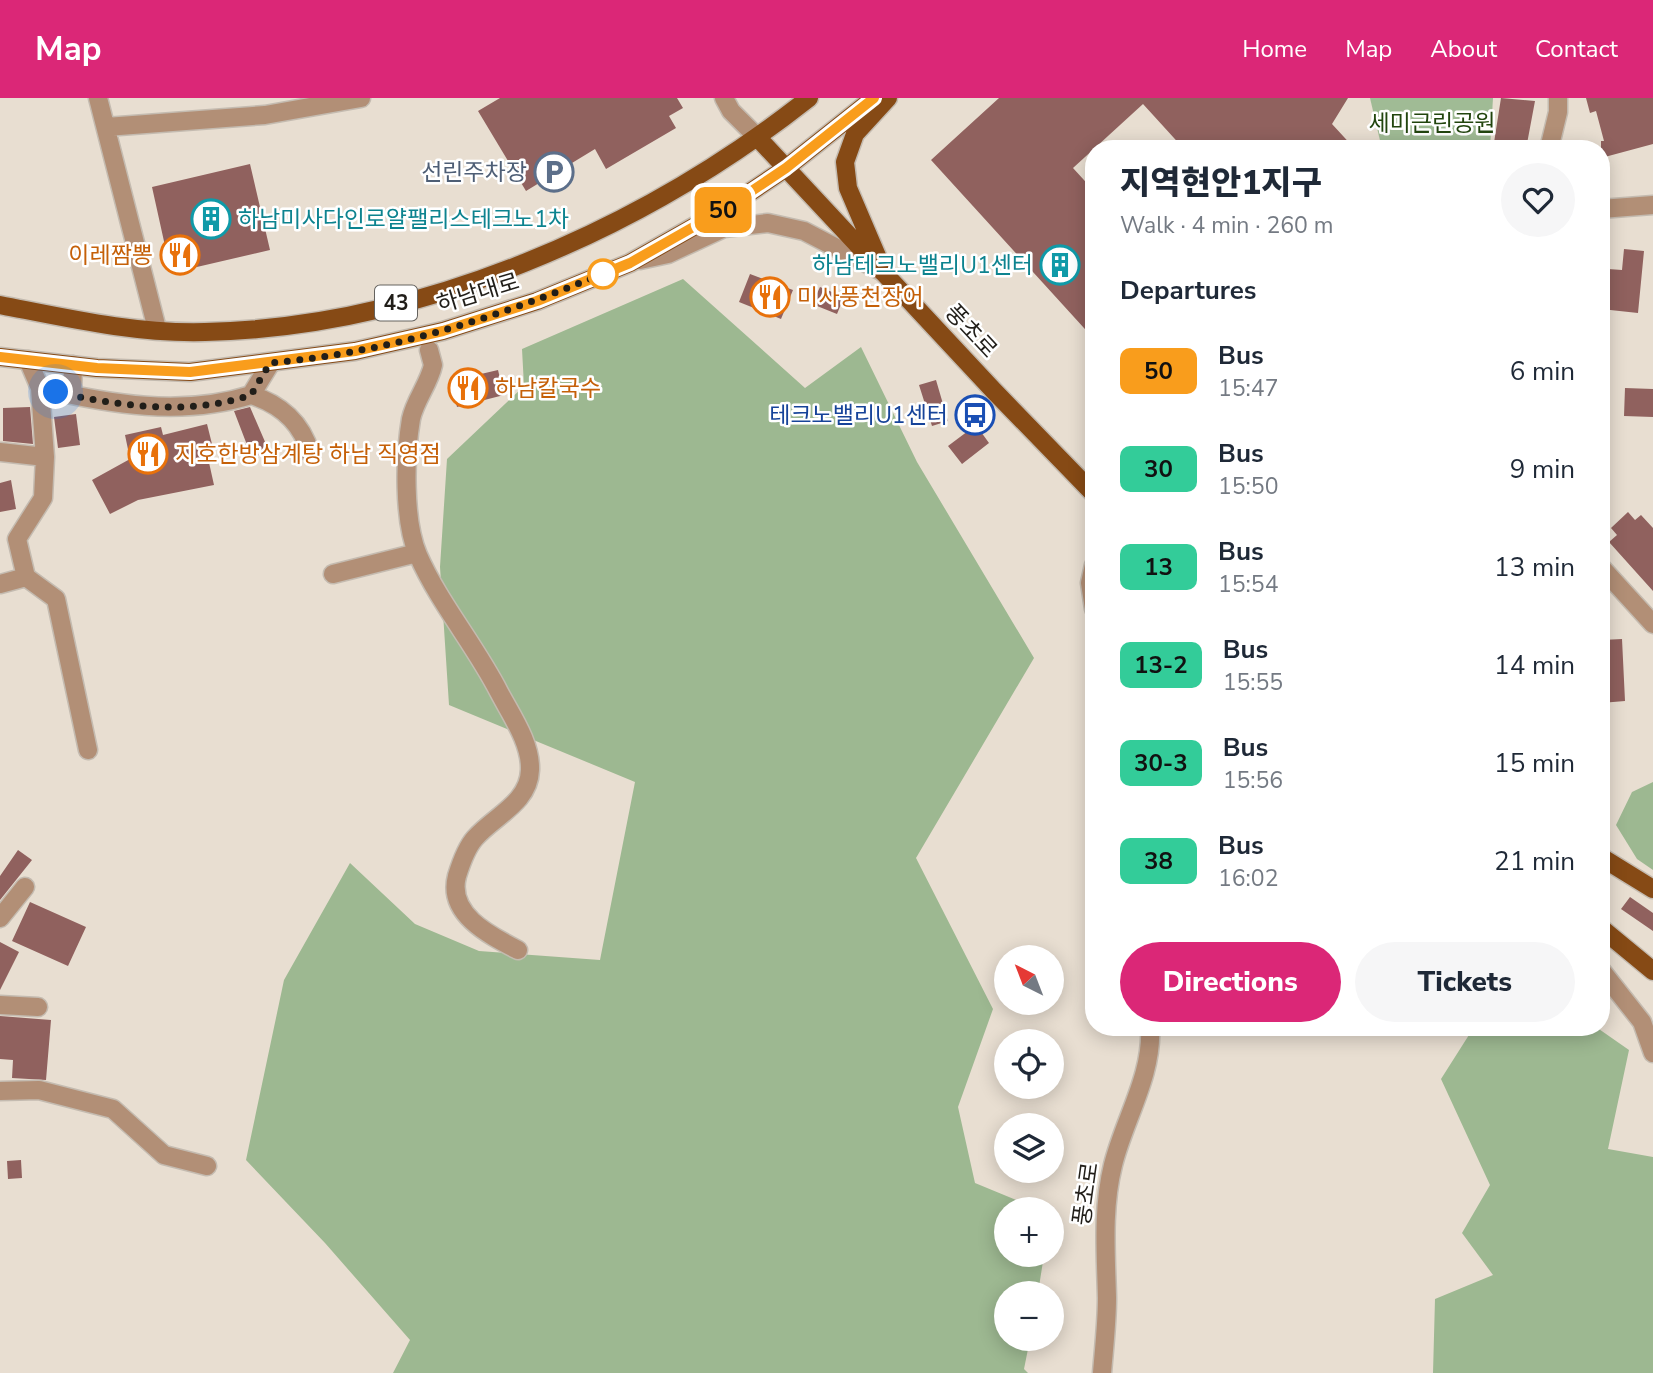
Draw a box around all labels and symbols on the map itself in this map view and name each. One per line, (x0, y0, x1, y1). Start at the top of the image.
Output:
park label: 세미근린공원 (1369, 108, 1495, 139)
parking icon: 선린주차장 (533, 151, 575, 193)
place label: 선린주차장 (421, 157, 527, 188)
line badge: 50 (692, 187, 754, 233)
building icon: 하남미사다인로얄팰리스테크노1차 (190, 198, 232, 240)
place label: 하남미사다인로얄팰리스테크노1차 (238, 204, 569, 235)
restaurant icon: 이레짬뽕 (159, 234, 201, 276)
place label: 이레짬뽕 (68, 240, 153, 271)
building icon: 하남테크노밸리U1센터 (1039, 244, 1081, 286)
place label: 하남테크노밸리U1센터 (812, 250, 1033, 281)
unlabelled marker (588, 259, 618, 289)
street label: 하남대로 (433, 266, 523, 320)
restaurant icon: 미사풍천장어 (749, 276, 791, 318)
place label: 미사풍천장어 (797, 282, 924, 313)
road number: 43 (375, 286, 417, 320)
street label: 풍초로 (938, 297, 1004, 365)
restaurant icon: 하남칼국수 (447, 367, 489, 409)
place label: 하남칼국수 (495, 373, 601, 404)
your location (38, 374, 73, 409)
bus stop icon: 테크노밸리U1센터 (954, 394, 996, 436)
place label: 테크노밸리U1센터 (769, 400, 948, 431)
restaurant icon: 지호한방삼계탕 하남 직영점 (127, 433, 169, 475)
place label: 지호한방삼계탕 하남 직영점 (175, 439, 441, 470)
north arrow (994, 945, 1064, 1015)
street label: 풍초로 (1066, 1160, 1106, 1228)

